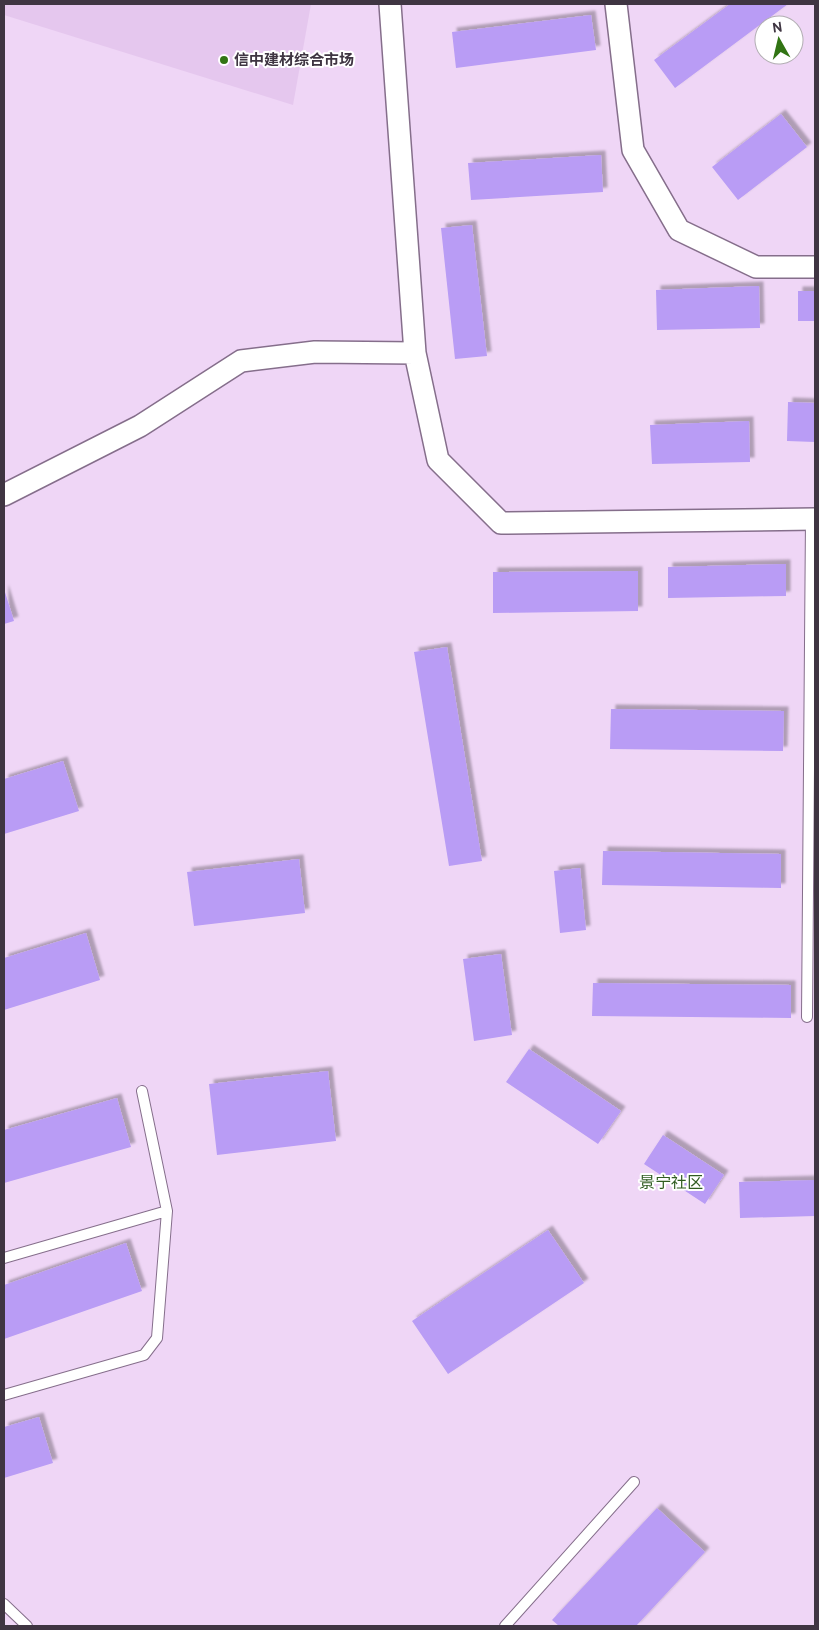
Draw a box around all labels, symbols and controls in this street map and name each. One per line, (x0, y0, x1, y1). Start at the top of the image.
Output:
north arrow (754, 15, 804, 65)
text: N (771, 19, 784, 38)
place label: 信中建材综合市场 (234, 51, 354, 71)
marker: 信中建材综合市场 (218, 54, 230, 66)
district label: 景宁社区 (639, 1174, 703, 1194)

